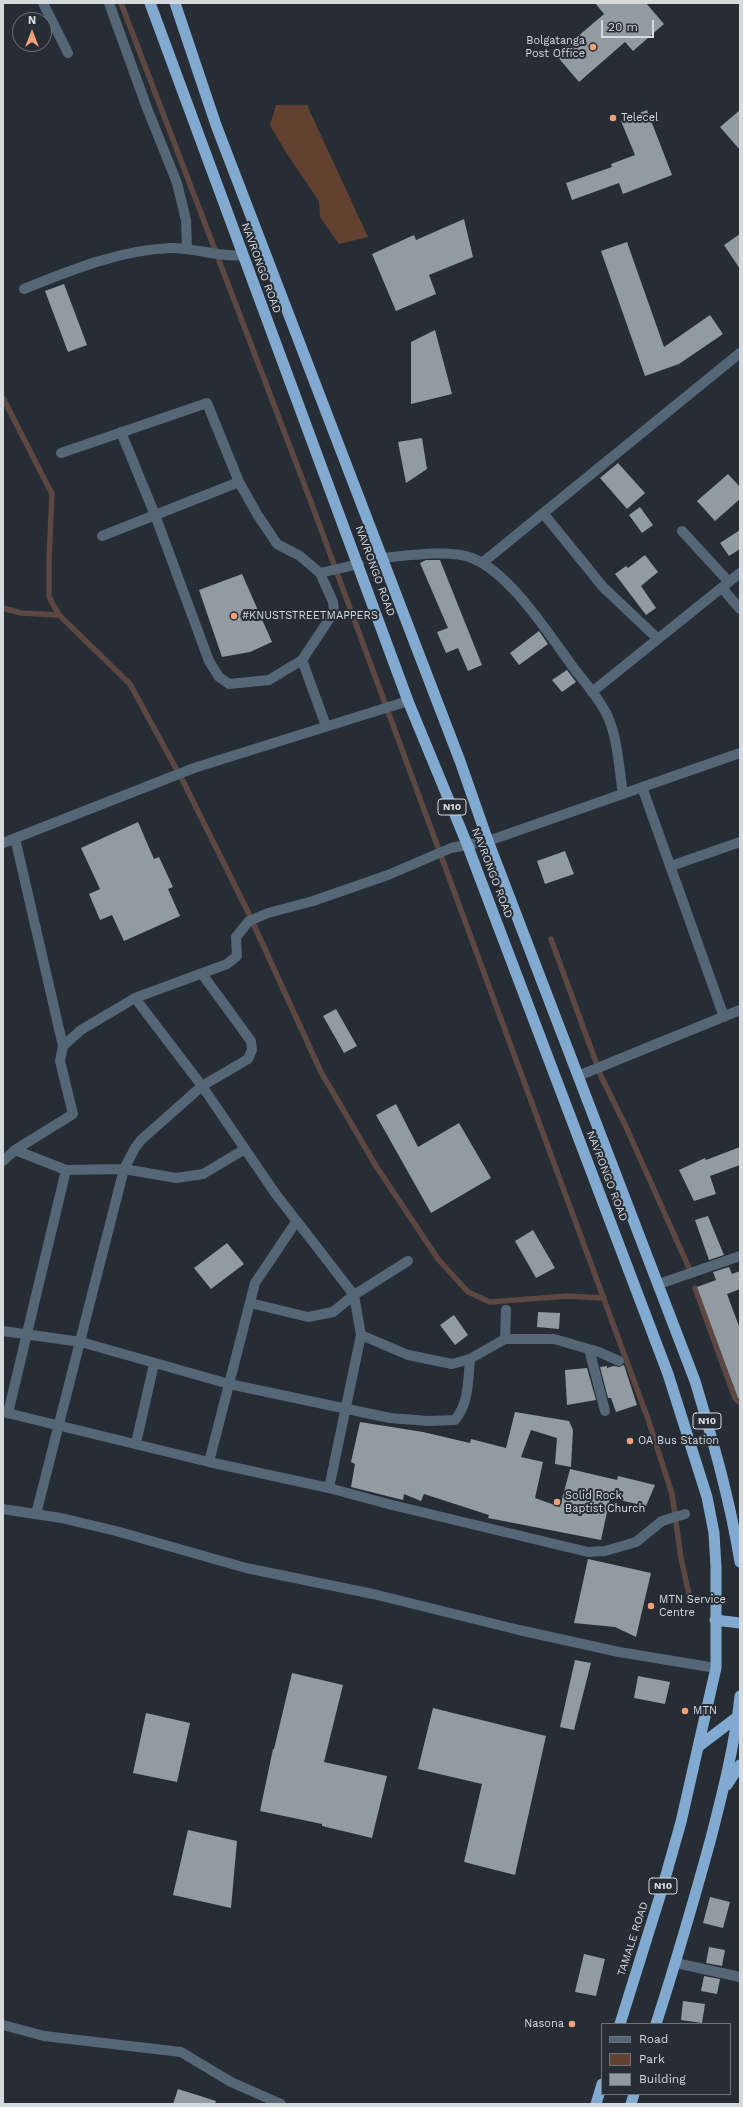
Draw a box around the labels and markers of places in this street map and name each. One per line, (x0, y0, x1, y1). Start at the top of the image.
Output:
place label: Bolgatanga Post Office (525, 34, 585, 60)
marker: Bolgatanga Post Office (588, 42, 598, 52)
place label: Telecel (621, 111, 658, 125)
marker: Telecel (608, 113, 618, 123)
place label: #KNUSTSTREETMAPPERS (242, 609, 378, 623)
marker: #KNUSTSTREETMAPPERS (229, 611, 239, 621)
place label: OA Bus Station (638, 1434, 719, 1448)
marker: OA Bus Station (625, 1436, 635, 1446)
place label: Solid Rock Baptist Church (565, 1489, 645, 1515)
marker: Solid Rock Baptist Church (552, 1497, 562, 1507)
place label: MTN Service Centre (659, 1593, 726, 1619)
marker: MTN Service Centre (646, 1601, 656, 1611)
place label: MTN (693, 1704, 717, 1718)
marker: MTN (680, 1706, 690, 1716)
place label: Nasona (524, 2017, 564, 2031)
marker: Nasona (567, 2019, 577, 2029)

